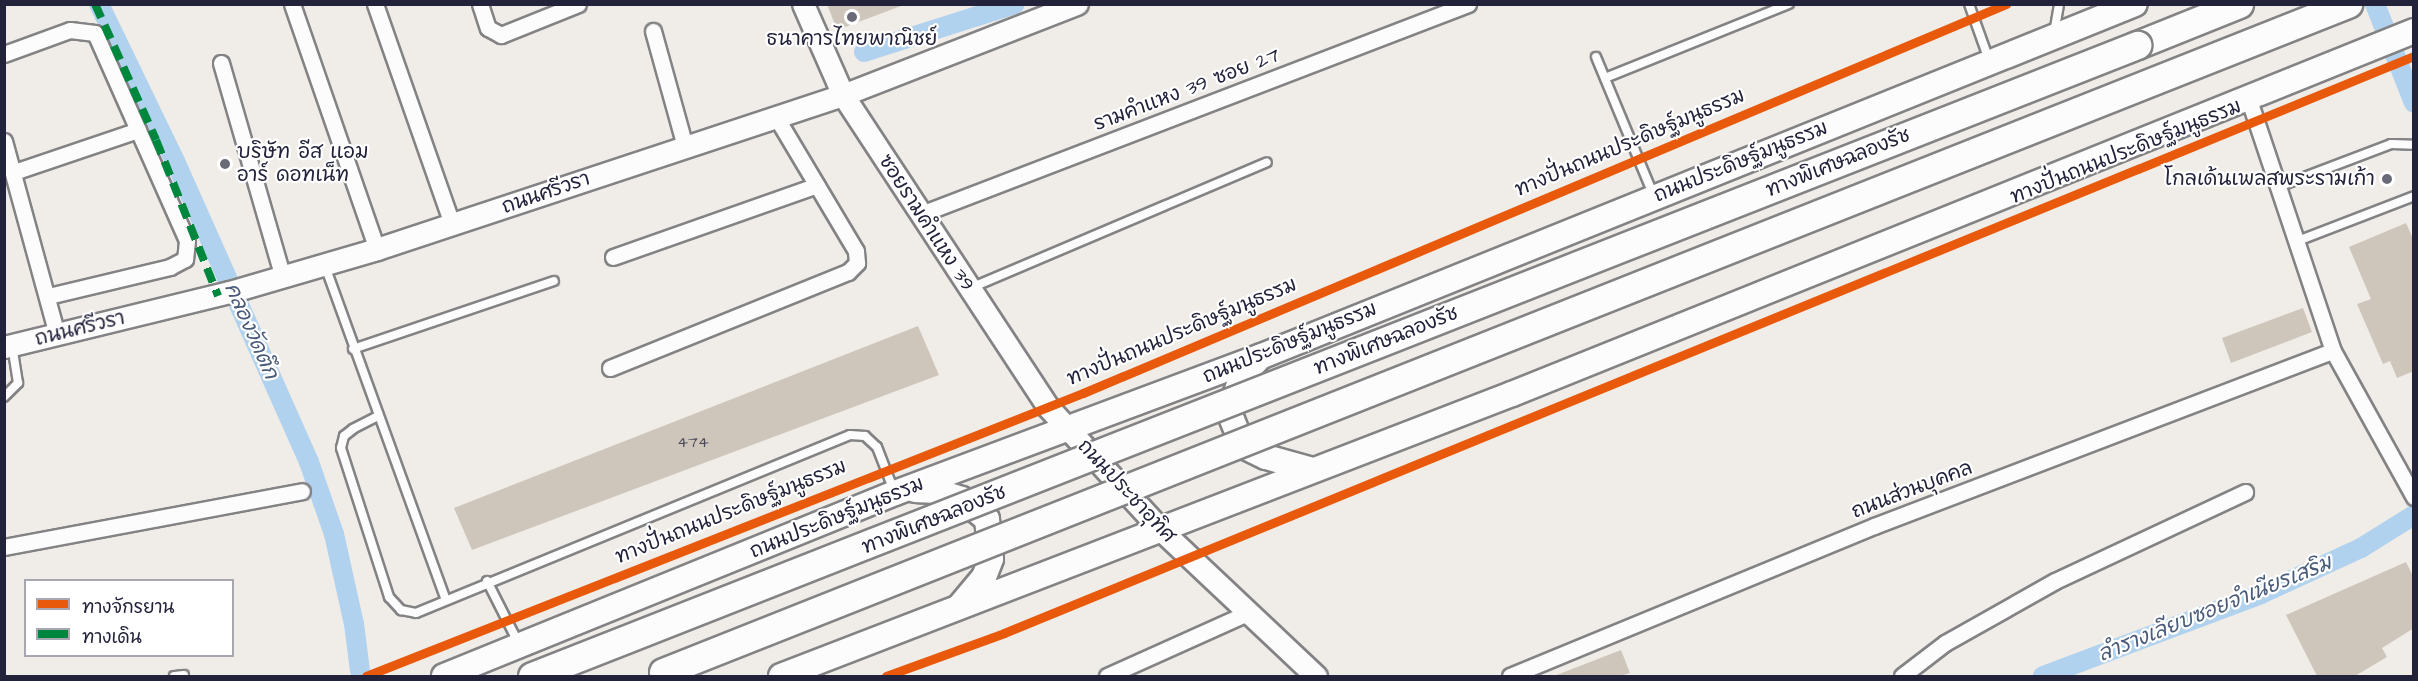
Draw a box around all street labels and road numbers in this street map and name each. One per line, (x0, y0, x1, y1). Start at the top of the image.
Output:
street label: รามคำแหง 39 ซอย 27 (1091, 43, 1283, 137)
street label: ทางปั่นถนนประดิษฐ์มนูธรรม (1512, 84, 1748, 202)
street label: ทางปั่นถนนประดิษฐ์มนูธรรม (2007, 95, 2245, 209)
street label: ถนนประดิษฐ์มนูธรรม (1650, 116, 1832, 208)
street label: ทางพิเศษฉลองรัช (1762, 123, 1914, 203)
street label: ซอยรามคำแหง 39 (873, 150, 979, 296)
street label: ถนนศรีวรา (499, 167, 593, 219)
street label: ทางปั่นถนนประดิษฐ์มนูธรรม (1064, 273, 1300, 391)
street label: ถนนประดิษฐ์มนูธรรม (1199, 297, 1381, 389)
street label: ทางพิเศษฉลองรัช (1310, 301, 1462, 381)
street label: ถนนศรีวรา (33, 306, 127, 352)
street label: ถนนประชาอุทิศ (1072, 434, 1180, 548)
street label: ทางปั่นถนนประดิษฐ์มนูธรรม (612, 455, 850, 569)
street label: ถนนส่วนบุคคล (1848, 456, 1976, 524)
street label: ถนนประดิษฐ์มนูธรรม (746, 472, 928, 564)
street label: ทางพิเศษฉลองรัช (858, 480, 1010, 560)

